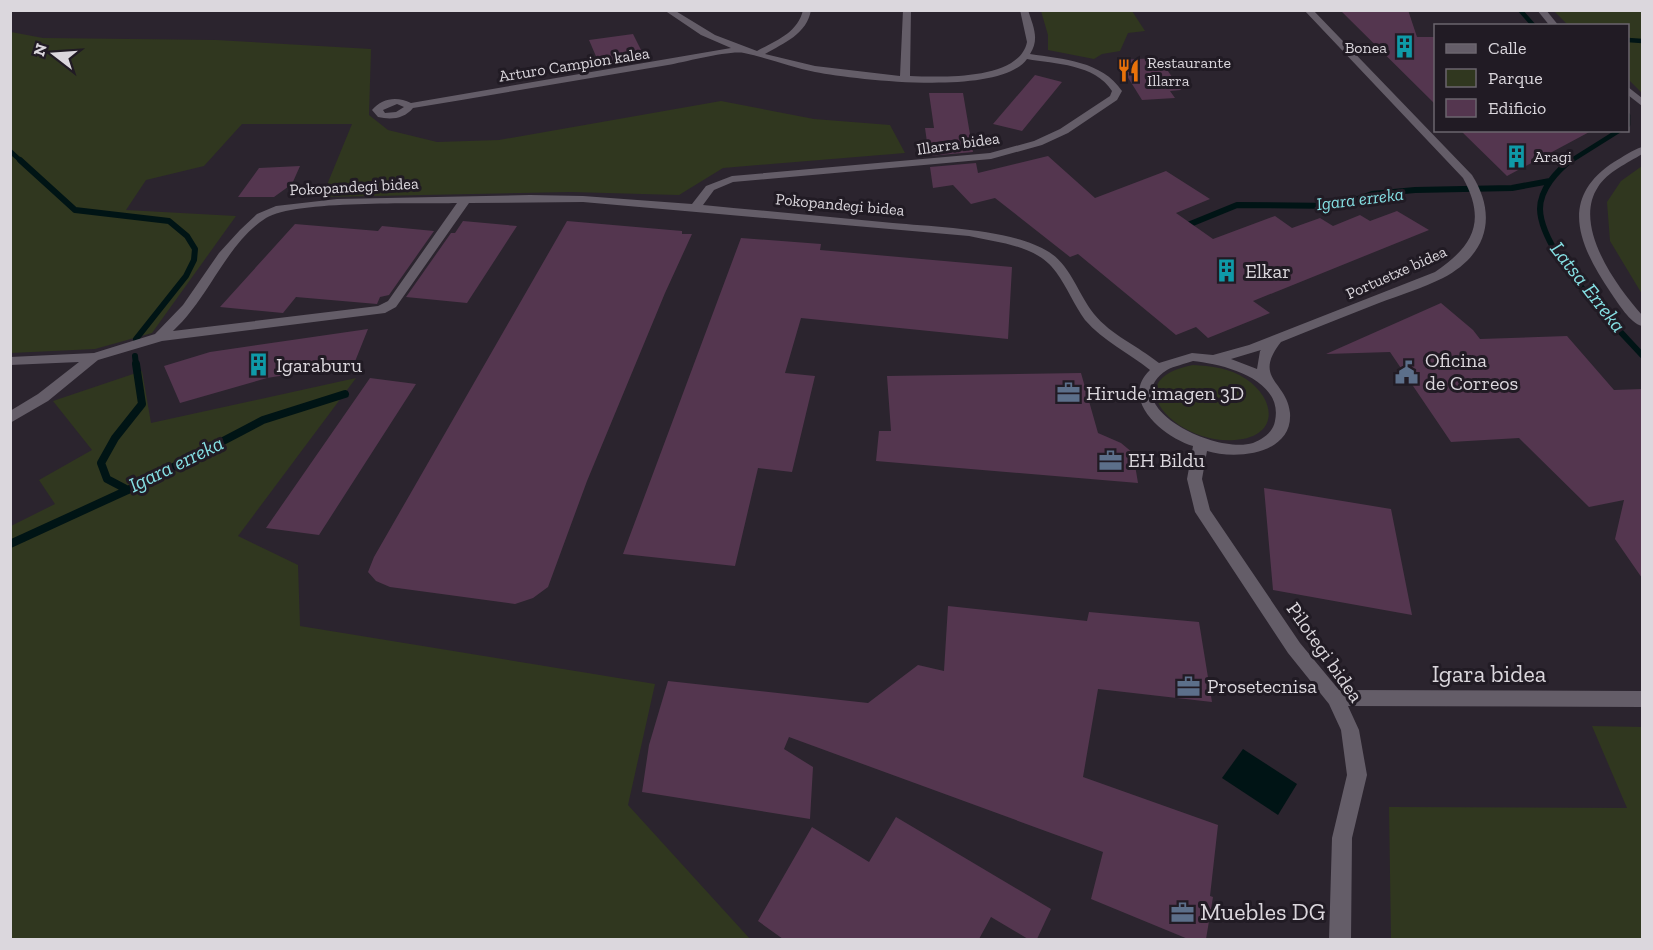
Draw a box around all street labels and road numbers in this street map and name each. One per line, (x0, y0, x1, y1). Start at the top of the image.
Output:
street label: Arturo Campion kalea (497, 43, 651, 86)
street label: Illarra bidea (916, 128, 1001, 159)
street label: Pokopandegi bidea (289, 174, 419, 199)
street label: Pokopandegi bidea (775, 189, 905, 220)
street label: Portuetxe bidea (1343, 242, 1450, 303)
street label: Pilotegi bidea (1282, 597, 1369, 707)
street label: Igara bidea (1432, 659, 1547, 688)

